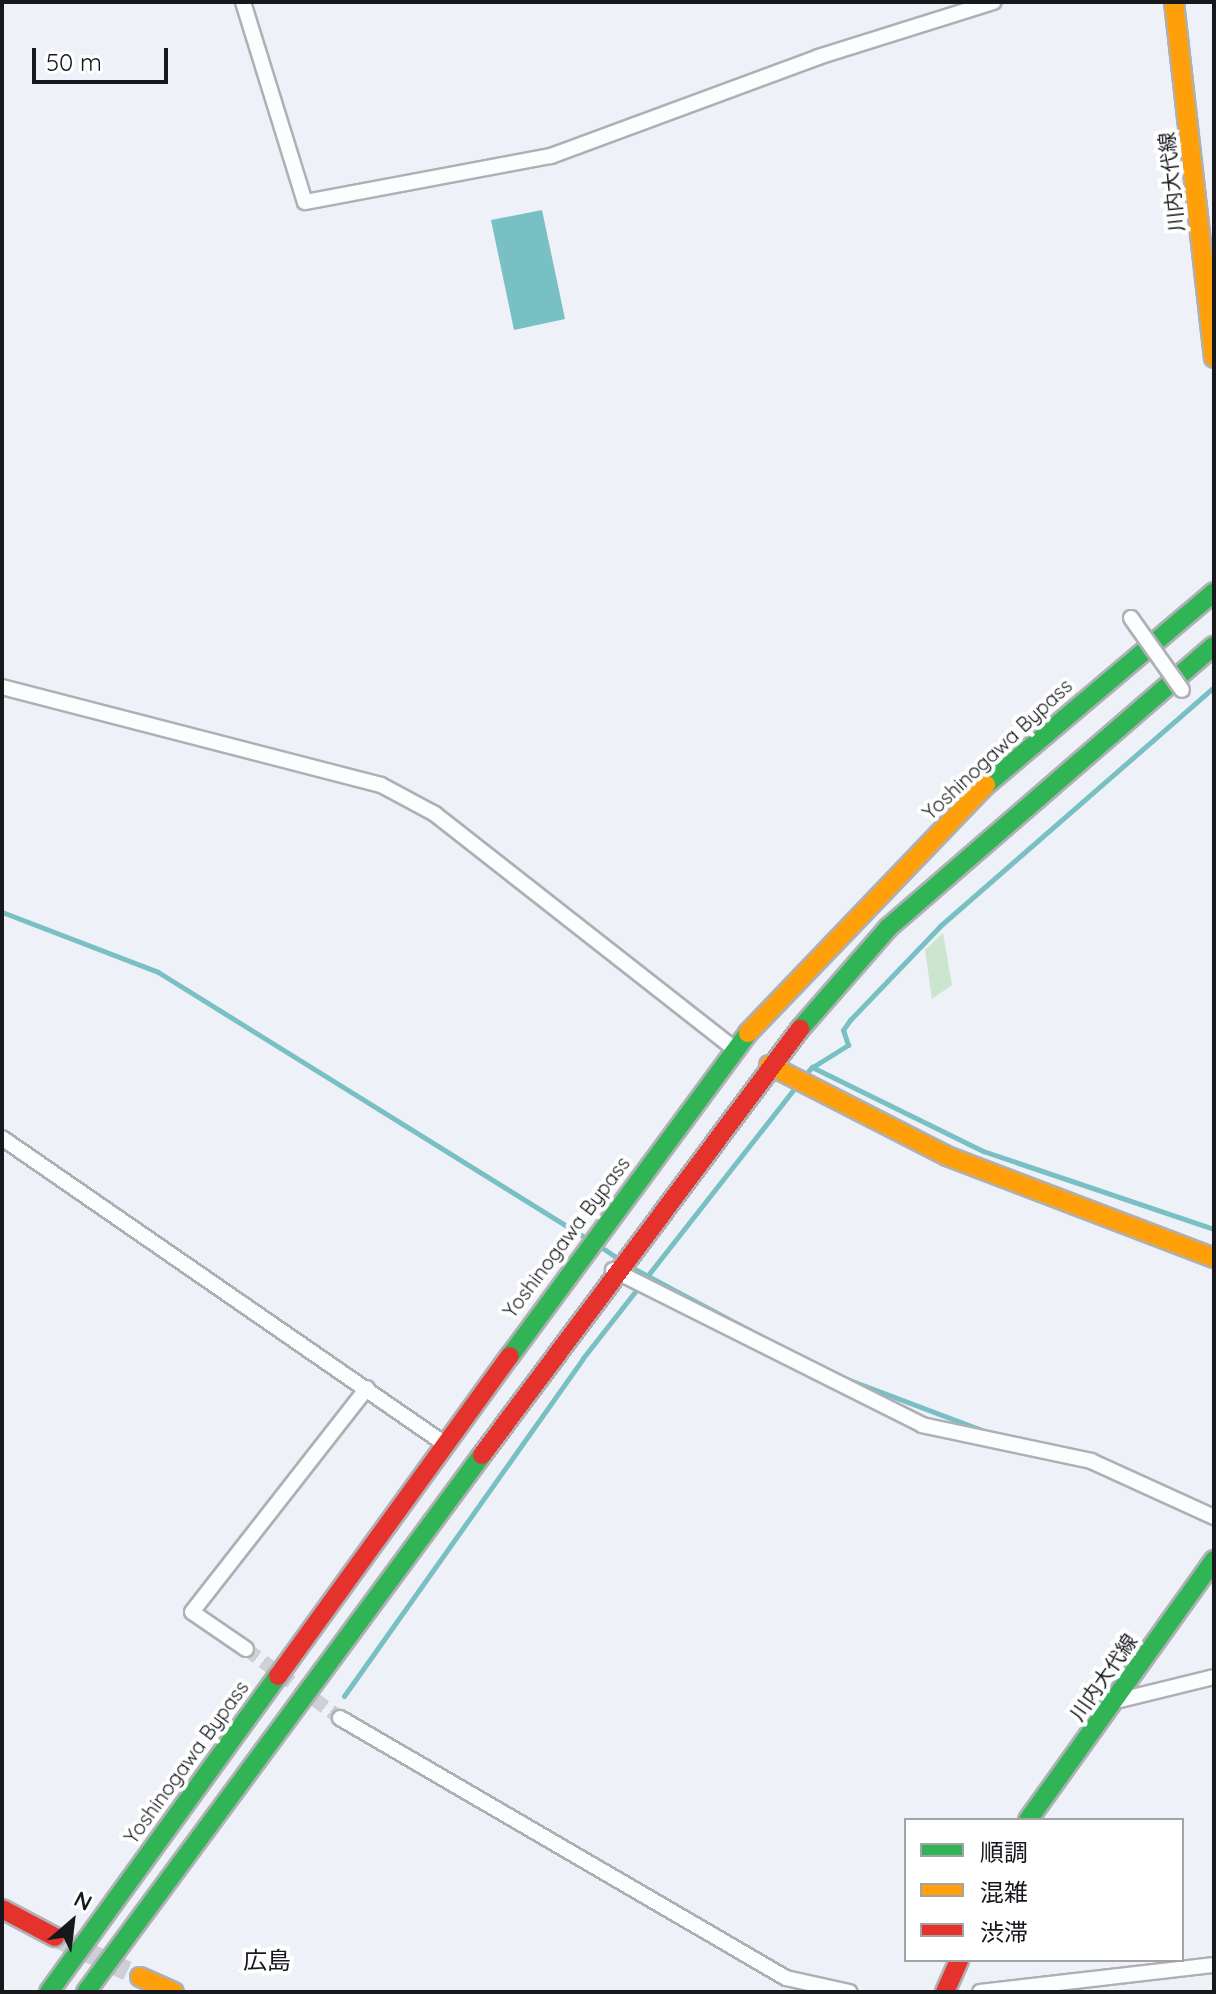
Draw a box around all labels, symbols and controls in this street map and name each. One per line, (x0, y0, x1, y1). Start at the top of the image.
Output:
scale bar (36, 32, 172, 82)
text: 50 m (46, 47, 102, 77)
street label: 川内大代線 (1154, 131, 1188, 233)
street label: Yoshinogawa Bypass (917, 674, 1077, 824)
street label: Yoshinogawa Bypass (498, 1152, 634, 1322)
street label: 川内大代線 (1064, 1629, 1142, 1725)
street label: Yoshinogawa Bypass (119, 1676, 253, 1848)
legend (904, 1818, 1184, 1962)
text: 順調 (980, 1837, 1028, 1867)
text: 混雑 (980, 1877, 1028, 1907)
north arrow (32, 1882, 112, 1962)
text: N (70, 1885, 97, 1917)
text: 渋滞 (980, 1917, 1028, 1947)
district label: 広島 (243, 1947, 291, 1975)

